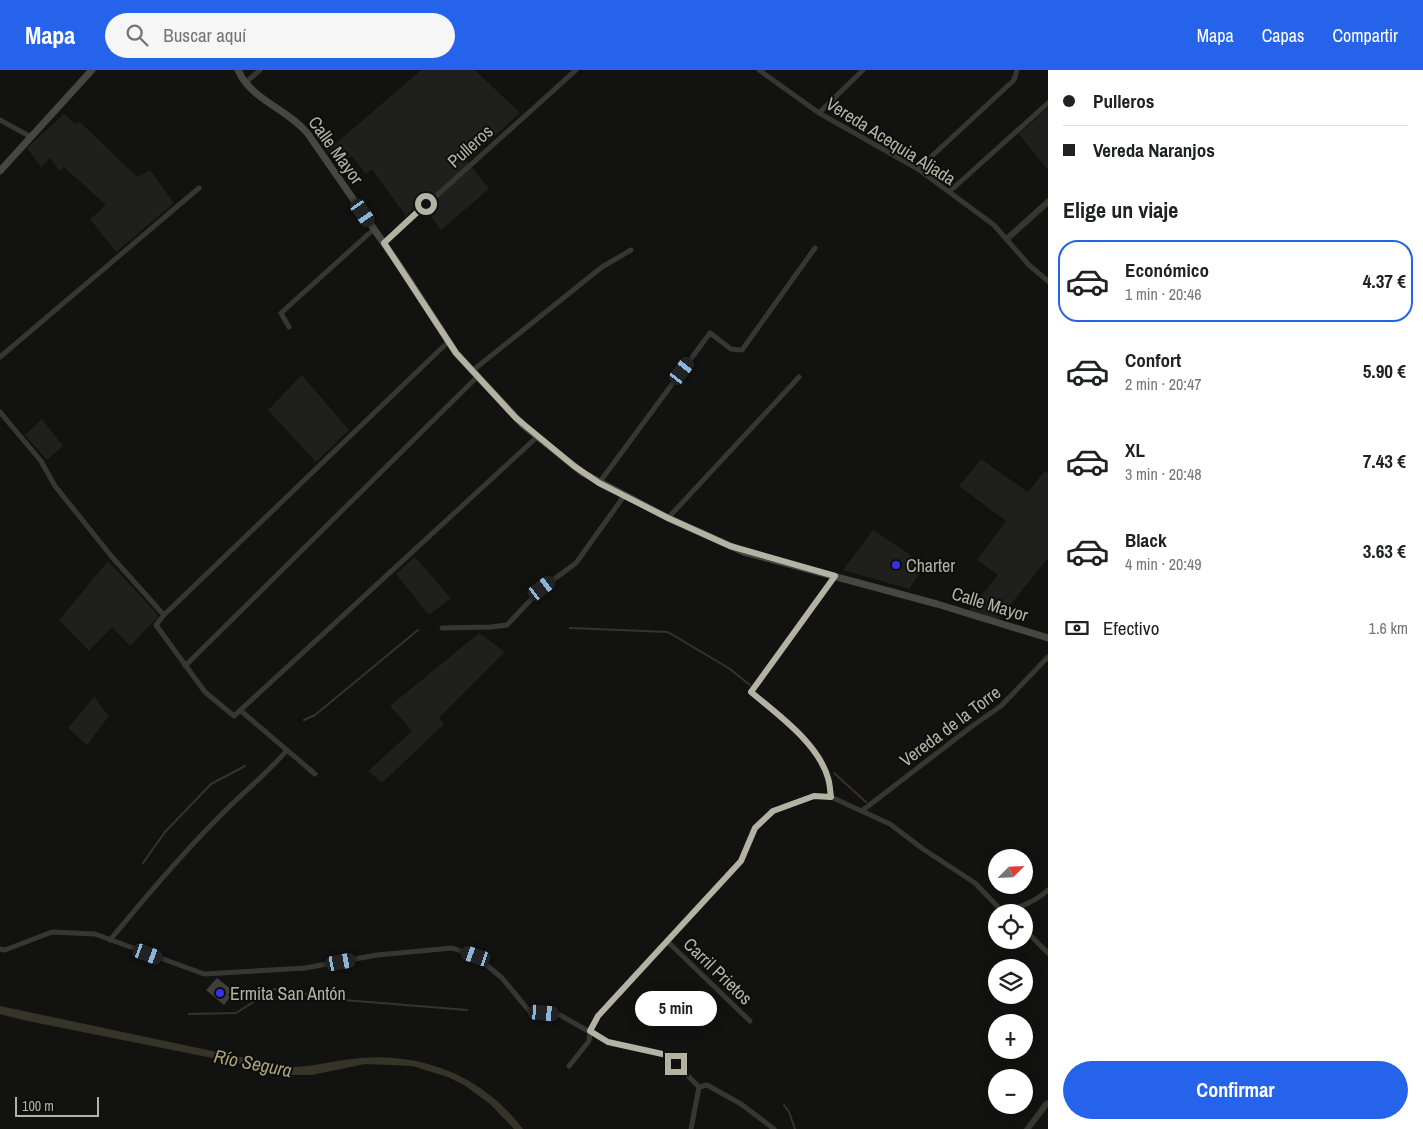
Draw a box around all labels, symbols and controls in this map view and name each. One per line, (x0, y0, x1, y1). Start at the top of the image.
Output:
search box (105, 13, 455, 58)
text: Mapa (25, 19, 75, 51)
icon: search (123, 21, 151, 49)
text: Buscar aquí (163, 22, 246, 48)
text: Mapa (1197, 23, 1234, 48)
text: Capas (1262, 23, 1304, 48)
text: Compartir (1332, 23, 1398, 48)
text: Pulleros (1093, 88, 1154, 114)
street label: Vereda Acequia Aljada (821, 91, 961, 191)
street label: Calle Mayor (303, 111, 369, 189)
street label: Pulleros (442, 119, 498, 173)
text: Vereda Naranjos (1093, 137, 1215, 163)
route start (415, 193, 437, 215)
text: Elige un viaje (1063, 195, 1178, 225)
car (348, 196, 377, 230)
text: Económico (1125, 257, 1209, 283)
icon: car (1065, 259, 1110, 304)
text: 4.37 € (1363, 268, 1406, 294)
text: 1 min · 20:46 (1125, 283, 1202, 305)
text: Confort (1125, 347, 1181, 373)
icon: car (1065, 349, 1110, 394)
car (666, 355, 697, 387)
text: 5.90 € (1363, 358, 1406, 384)
text: 2 min · 20:47 (1125, 373, 1202, 395)
text: XL (1125, 437, 1145, 463)
icon: car (1065, 439, 1110, 484)
text: 7.43 € (1363, 448, 1406, 474)
text: 3 min · 20:48 (1125, 463, 1202, 485)
text: Black (1125, 527, 1167, 553)
icon: car (1065, 529, 1110, 574)
text: 3.63 € (1363, 538, 1406, 564)
place label: Charter (906, 553, 955, 578)
text: 4 min · 20:49 (1125, 553, 1202, 575)
marker: Charter (890, 559, 902, 571)
car (525, 573, 558, 603)
street label: Calle Mayor (949, 581, 1031, 627)
icon: cash (1063, 614, 1091, 642)
text: Efectivo (1103, 615, 1159, 641)
text: 1.6 km (1369, 617, 1408, 639)
street label: Vereda de la Torre (894, 680, 1006, 772)
north arrow (988, 849, 1032, 894)
map controls (988, 849, 1033, 1114)
button: locate (988, 904, 1033, 949)
street label: Carril Prietos (678, 932, 758, 1010)
car (131, 942, 164, 966)
car (459, 944, 492, 968)
car (324, 952, 357, 972)
button: layers (988, 959, 1033, 1004)
place label: Ermita San Antón (230, 981, 346, 1006)
marker: Ermita San Antón (214, 987, 226, 999)
callout: 5 min (635, 992, 717, 1026)
text: 5 min (659, 997, 693, 1019)
car (528, 1004, 559, 1022)
button: + (988, 1014, 1033, 1059)
water label: Río Segura (212, 1043, 294, 1083)
route end (665, 1053, 687, 1075)
button: Confirmar (1063, 1061, 1408, 1119)
button: − (988, 1069, 1033, 1114)
scale bar (15, 1094, 99, 1117)
text: 100 m (22, 1097, 54, 1115)

